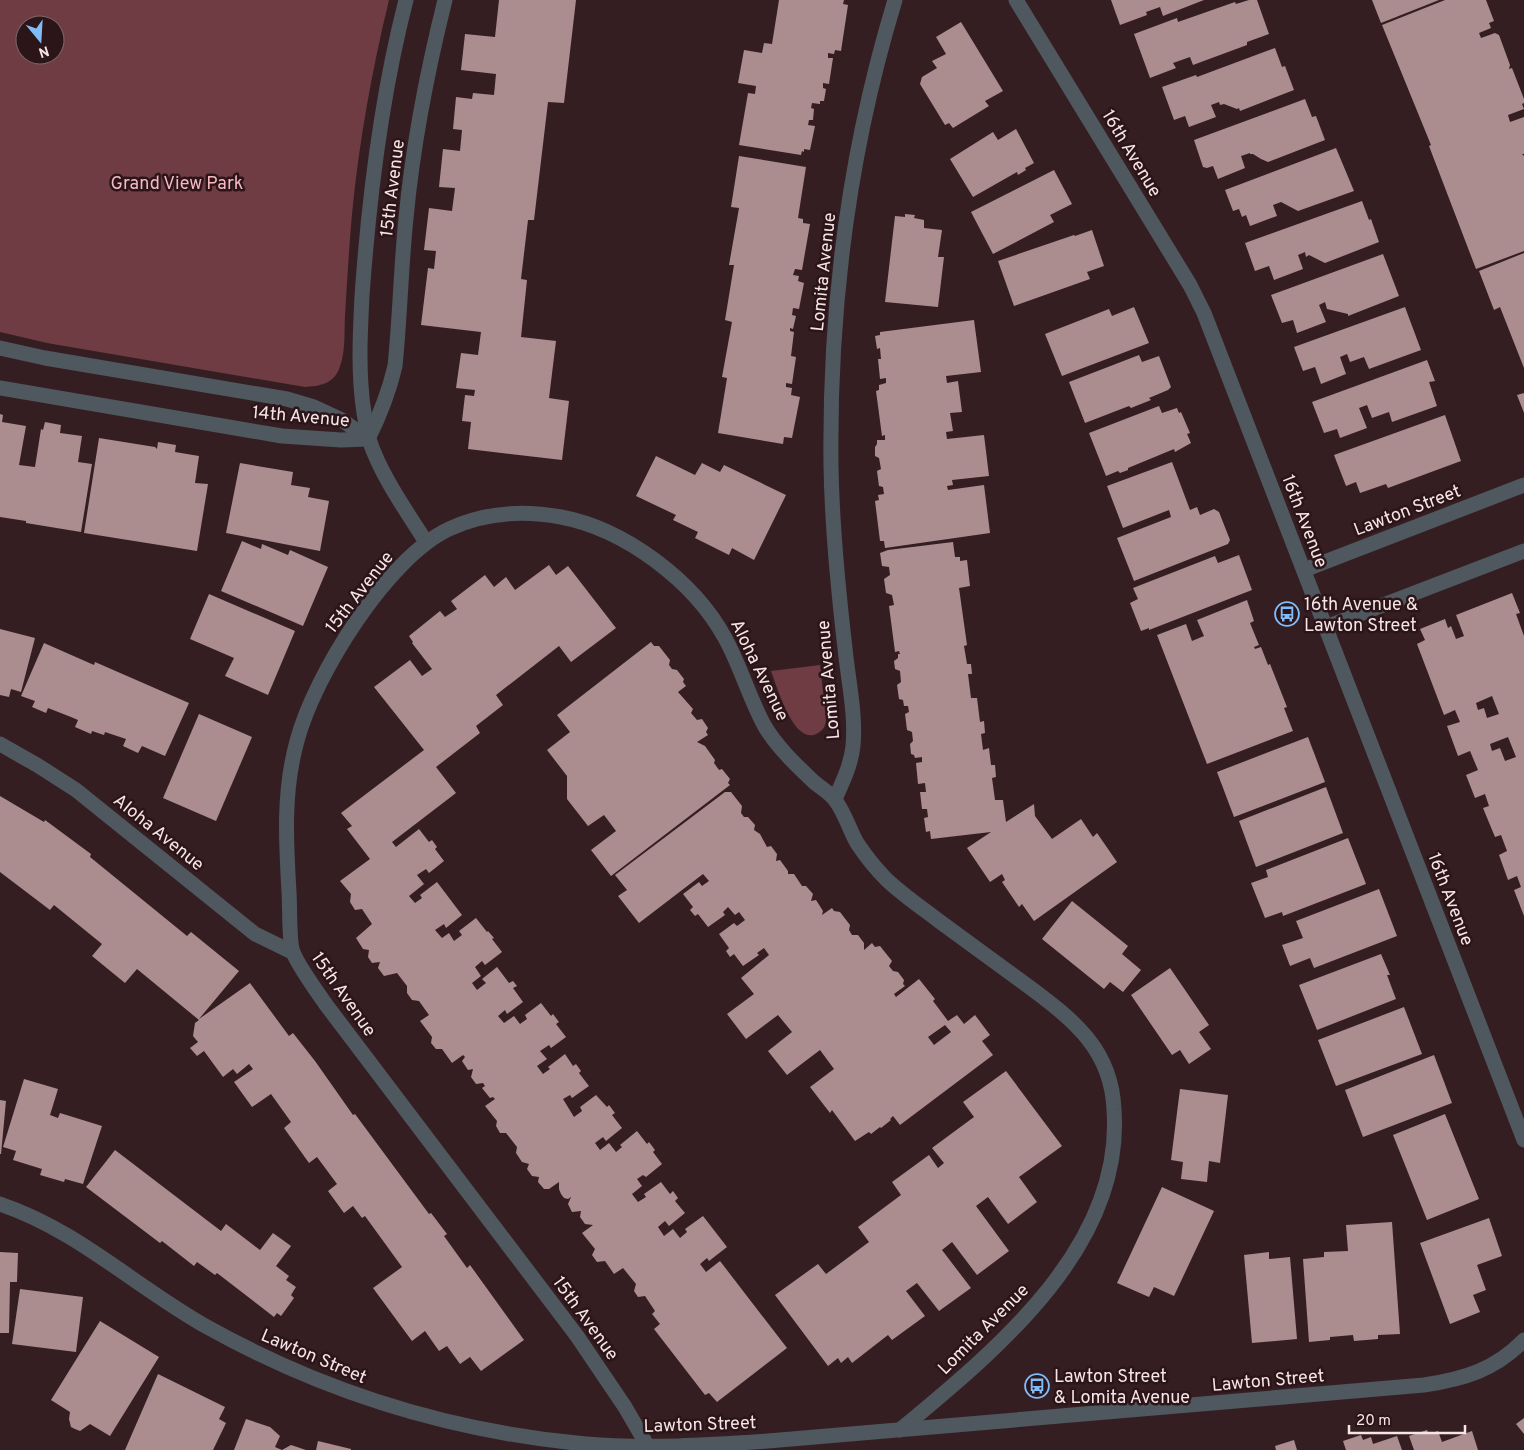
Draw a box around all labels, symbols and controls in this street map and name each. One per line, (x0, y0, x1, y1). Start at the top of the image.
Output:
north arrow (15, 15, 65, 65)
text: N (36, 41, 51, 61)
street label: 16th Avenue (1096, 106, 1166, 202)
street label: 15th Avenue (376, 138, 411, 238)
park label: Grand View Park (111, 173, 243, 196)
street label: Lomita Avenue (807, 211, 842, 333)
street label: 14th Avenue (251, 402, 351, 433)
street label: 16th Avenue (1275, 472, 1332, 571)
street label: Lawton Street (1351, 480, 1464, 542)
street label: 15th Avenue (321, 547, 399, 639)
place label: 16th Avenue & Lawton Street (1304, 594, 1418, 638)
bus stop icon: 16th Avenue & Lawton Street (1274, 601, 1300, 627)
street label: Aloha Avenue (724, 616, 793, 725)
street label: Lomita Avenue (813, 619, 846, 740)
street label: Aloha Avenue (108, 790, 208, 877)
street label: 16th Avenue (1421, 850, 1478, 949)
street label: 15th Avenue (305, 948, 380, 1042)
street label: 15th Avenue (547, 1272, 623, 1365)
street label: Lomita Avenue (934, 1280, 1034, 1380)
street label: Lawton Street (257, 1325, 370, 1390)
street label: Lawton Street (1211, 1365, 1325, 1398)
place label: Lawton Street & Lomita Avenue (1054, 1366, 1190, 1410)
bus stop icon: Lawton Street & Lomita Avenue (1024, 1373, 1050, 1399)
scale bar (1349, 1402, 1465, 1434)
street label: Lawton Street (643, 1412, 757, 1439)
text: 20 m (1356, 1412, 1391, 1431)

